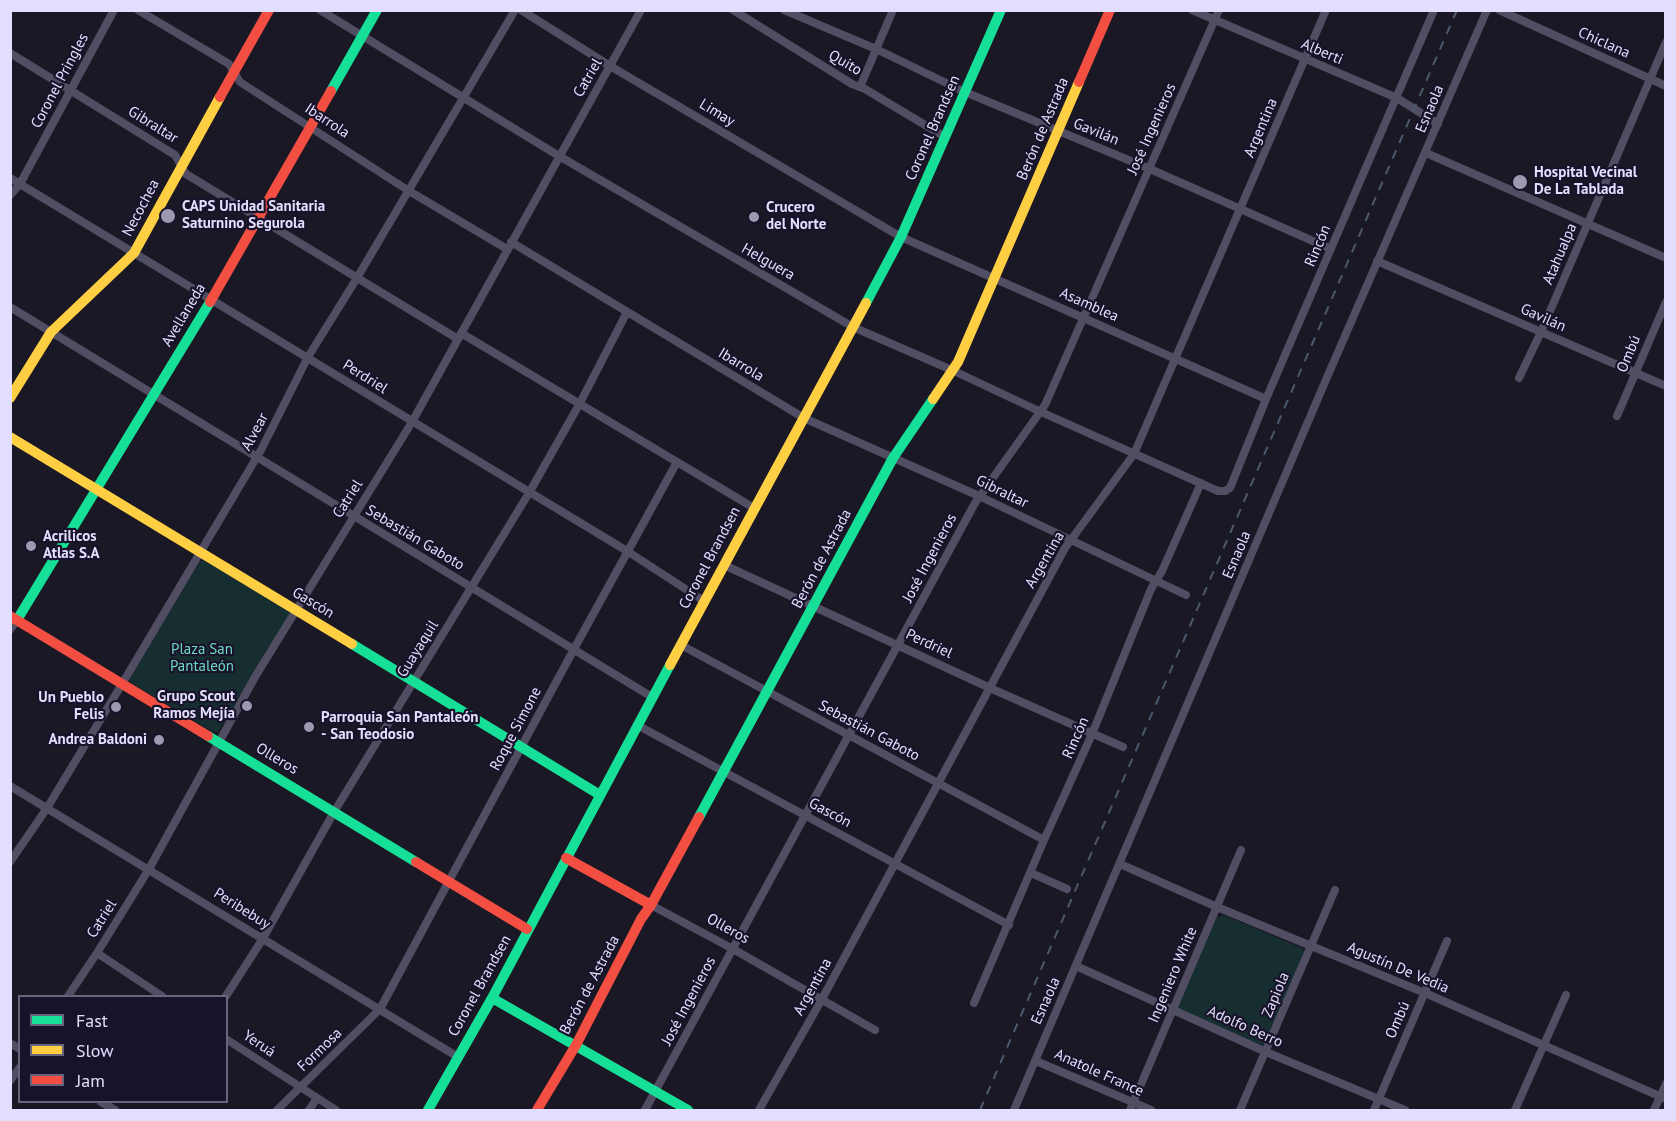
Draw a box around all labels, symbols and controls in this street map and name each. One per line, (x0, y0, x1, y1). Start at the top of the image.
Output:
street label: Chiclana (1575, 24, 1633, 62)
street label: Coronel Pringles (27, 30, 93, 132)
street label: Alberti (1298, 35, 1346, 69)
street label: Quito (825, 46, 865, 80)
street label: Catriel (570, 55, 606, 101)
street label: Coronel Brandsen (902, 73, 964, 183)
street label: Berón de Astrada (1013, 75, 1073, 183)
street label: José Ingenieros (1124, 81, 1180, 177)
street label: Esnaola (1412, 83, 1448, 135)
street label: Limay (696, 95, 738, 131)
street label: Argentina (1241, 96, 1281, 160)
street label: Ibarrola (301, 100, 353, 142)
street label: Gibraltar (125, 103, 181, 147)
street label: Gavilán (1070, 115, 1122, 149)
place label: Hospital Vecinal De La Tablada (1534, 164, 1637, 199)
marker: Hospital Vecinal De La Tablada (1511, 173, 1529, 191)
street label: Necochea (118, 176, 164, 240)
place label: CAPS Unidad Sanitaria Saturnino Segurola (182, 198, 325, 233)
place label: Crucero del Norte (766, 199, 826, 234)
marker: CAPS Unidad Sanitaria Saturnino Segurola (159, 207, 177, 225)
marker: Crucero del Norte (747, 210, 761, 224)
street label: Atahualpa (1539, 221, 1581, 287)
street label: Rincón (1301, 222, 1335, 270)
street label: Helguera (738, 240, 798, 284)
street label: Avellaneda (158, 280, 210, 350)
street label: Asamblea (1057, 284, 1121, 326)
street label: Gavilán (1517, 300, 1569, 336)
street label: Ombú (1613, 333, 1645, 375)
street label: Ibarrola (715, 344, 767, 386)
street label: Perdriel (339, 356, 391, 398)
street label: Alvear (238, 410, 272, 454)
street label: Gibraltar (973, 472, 1031, 512)
street label: Catriel (329, 476, 367, 522)
street label: Sebastián Gaboto (362, 501, 468, 575)
street label: Coronel Brandsen (675, 504, 745, 612)
street label: Berón de Astrada (788, 506, 856, 612)
street label: José Ingenieros (899, 511, 961, 605)
place label: Acrilicos Atlas S.A (43, 528, 100, 563)
street label: Argentina (1022, 528, 1068, 592)
street label: Esnaola (1219, 529, 1255, 581)
marker: Acrilicos Atlas S.A (24, 539, 38, 553)
street label: Gascón (289, 584, 337, 622)
street label: Guayaquil (393, 617, 443, 681)
street label: Perdriel (903, 625, 955, 663)
park label: Plaza San Pantaleón (170, 641, 234, 676)
street label: Roque Simone (486, 684, 546, 774)
place label: Grupo Scout Ramos Mejía (153, 688, 235, 723)
place label: Un Pueblo Felis (38, 689, 104, 724)
street label: Sebastián Gaboto (815, 697, 923, 765)
marker: Grupo Scout Ramos Mejía (240, 699, 254, 713)
marker: Un Pueblo Felis (109, 700, 123, 714)
place label: Parroquia San Pantaleón - San Teodosio (321, 709, 479, 744)
street label: Rincón (1059, 714, 1093, 762)
marker: Parroquia San Pantaleón - San Teodosio (302, 720, 316, 734)
place label: Andrea Baldoni (48, 731, 147, 749)
marker: Andrea Baldoni (152, 733, 166, 747)
street label: Olleros (253, 739, 301, 779)
street label: Gascón (806, 794, 854, 832)
street label: Peribebuy (210, 885, 274, 933)
street label: Catriel (83, 896, 121, 942)
street label: Olleros (703, 910, 753, 948)
street label: Ingeniero White (1145, 924, 1201, 1026)
street label: Coronel Brandsen (445, 932, 515, 1040)
street label: Berón de Astrada (556, 932, 624, 1038)
street label: Agustín De Vedia (1345, 939, 1451, 997)
street label: José Ingenieros (658, 954, 720, 1048)
street label: Argentina (790, 955, 836, 1019)
street label: Zapiola (1258, 970, 1294, 1020)
street label: Esnaola (1028, 975, 1064, 1027)
legend (18, 995, 228, 1103)
street label: Ombú (1382, 999, 1414, 1041)
street label: Adolfo Berro (1205, 1002, 1285, 1052)
text: Fast (76, 1009, 108, 1032)
street label: Formosa (294, 1024, 346, 1076)
street label: Yeruá (239, 1027, 279, 1061)
text: Slow (76, 1039, 114, 1062)
street label: Anatole France (1052, 1045, 1146, 1101)
text: Jam (76, 1069, 105, 1092)

